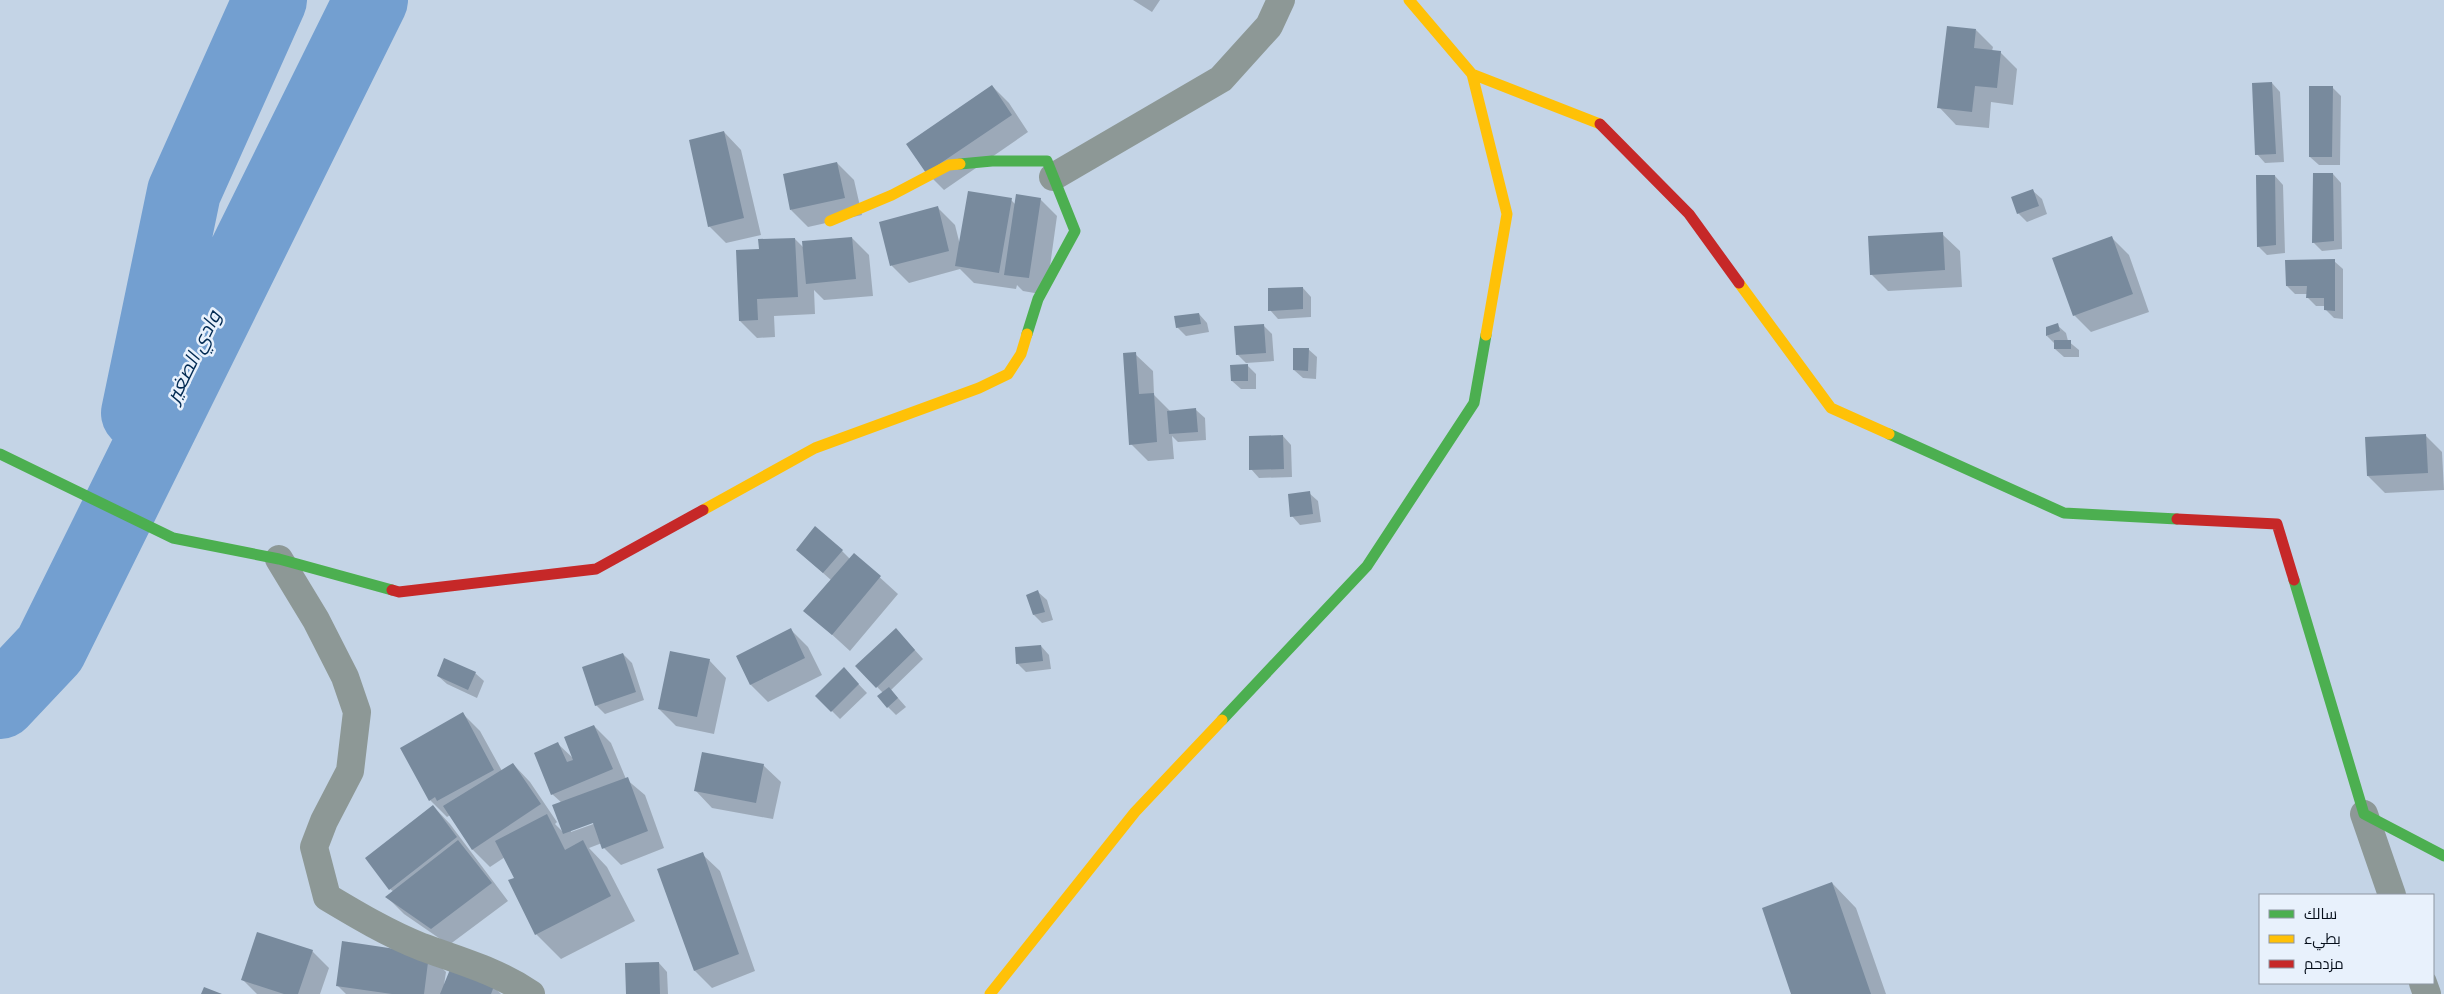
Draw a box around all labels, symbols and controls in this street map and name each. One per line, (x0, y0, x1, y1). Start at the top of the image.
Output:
water label: وادي الصغير (160, 306, 230, 411)
legend (2259, 894, 2434, 984)
text: سالك (2304, 905, 2337, 924)
text: بطيء (2304, 930, 2341, 951)
text: مزدحم (2304, 955, 2344, 974)

